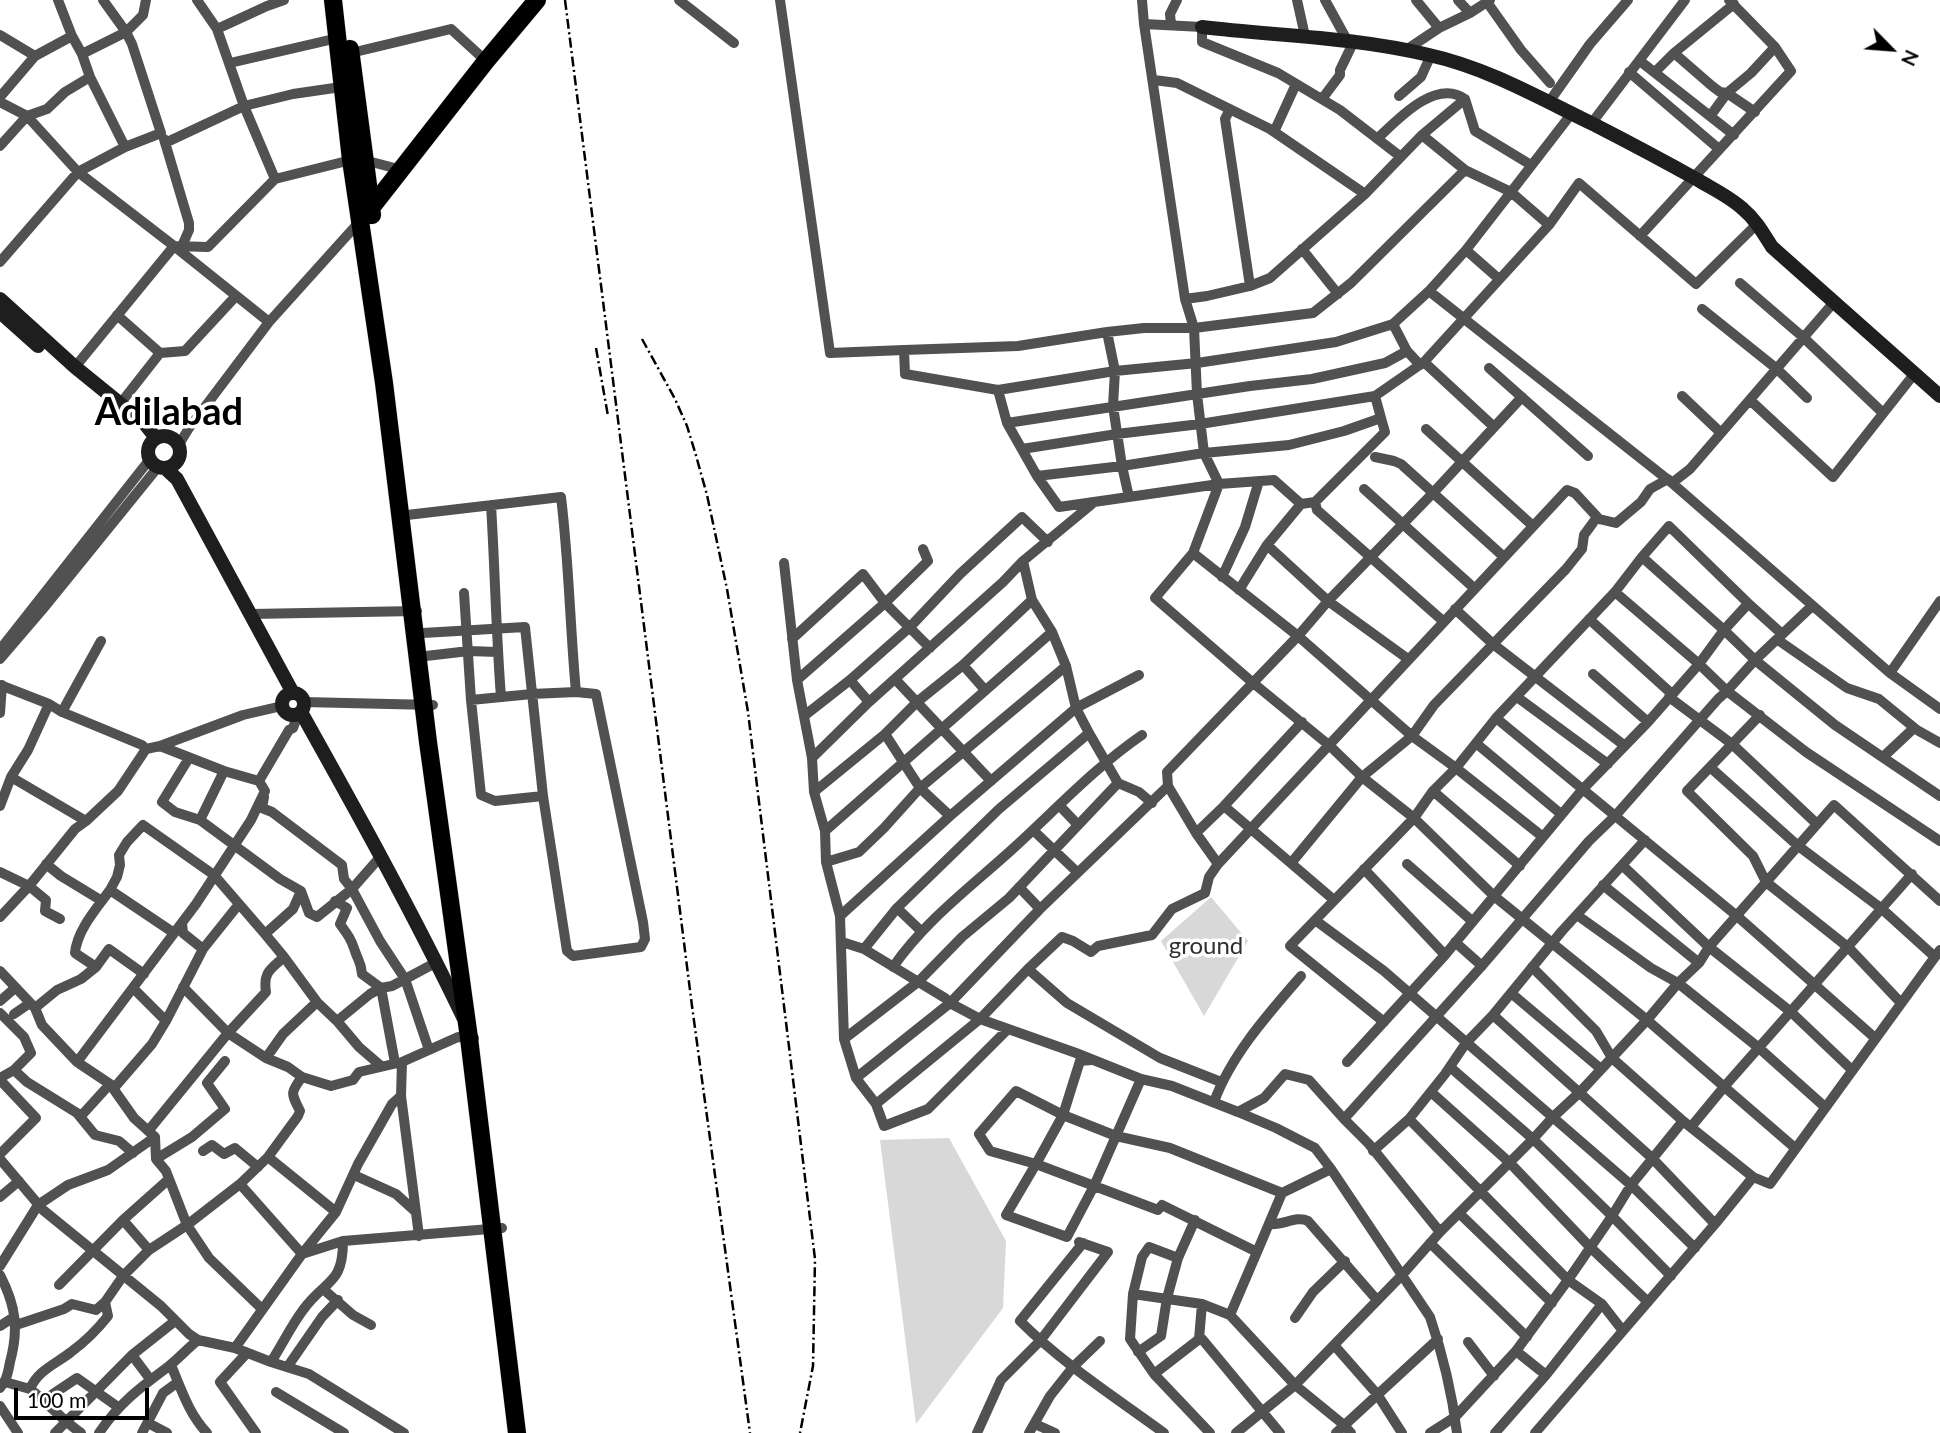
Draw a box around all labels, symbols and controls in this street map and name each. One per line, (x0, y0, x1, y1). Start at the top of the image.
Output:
north arrow (1856, 14, 1926, 84)
text: N (1897, 47, 1924, 70)
district label: Adilabad (95, 390, 243, 436)
park label: ground (1169, 932, 1243, 960)
scale bar (18, 1374, 152, 1418)
text: 100 m (27, 1387, 86, 1412)

